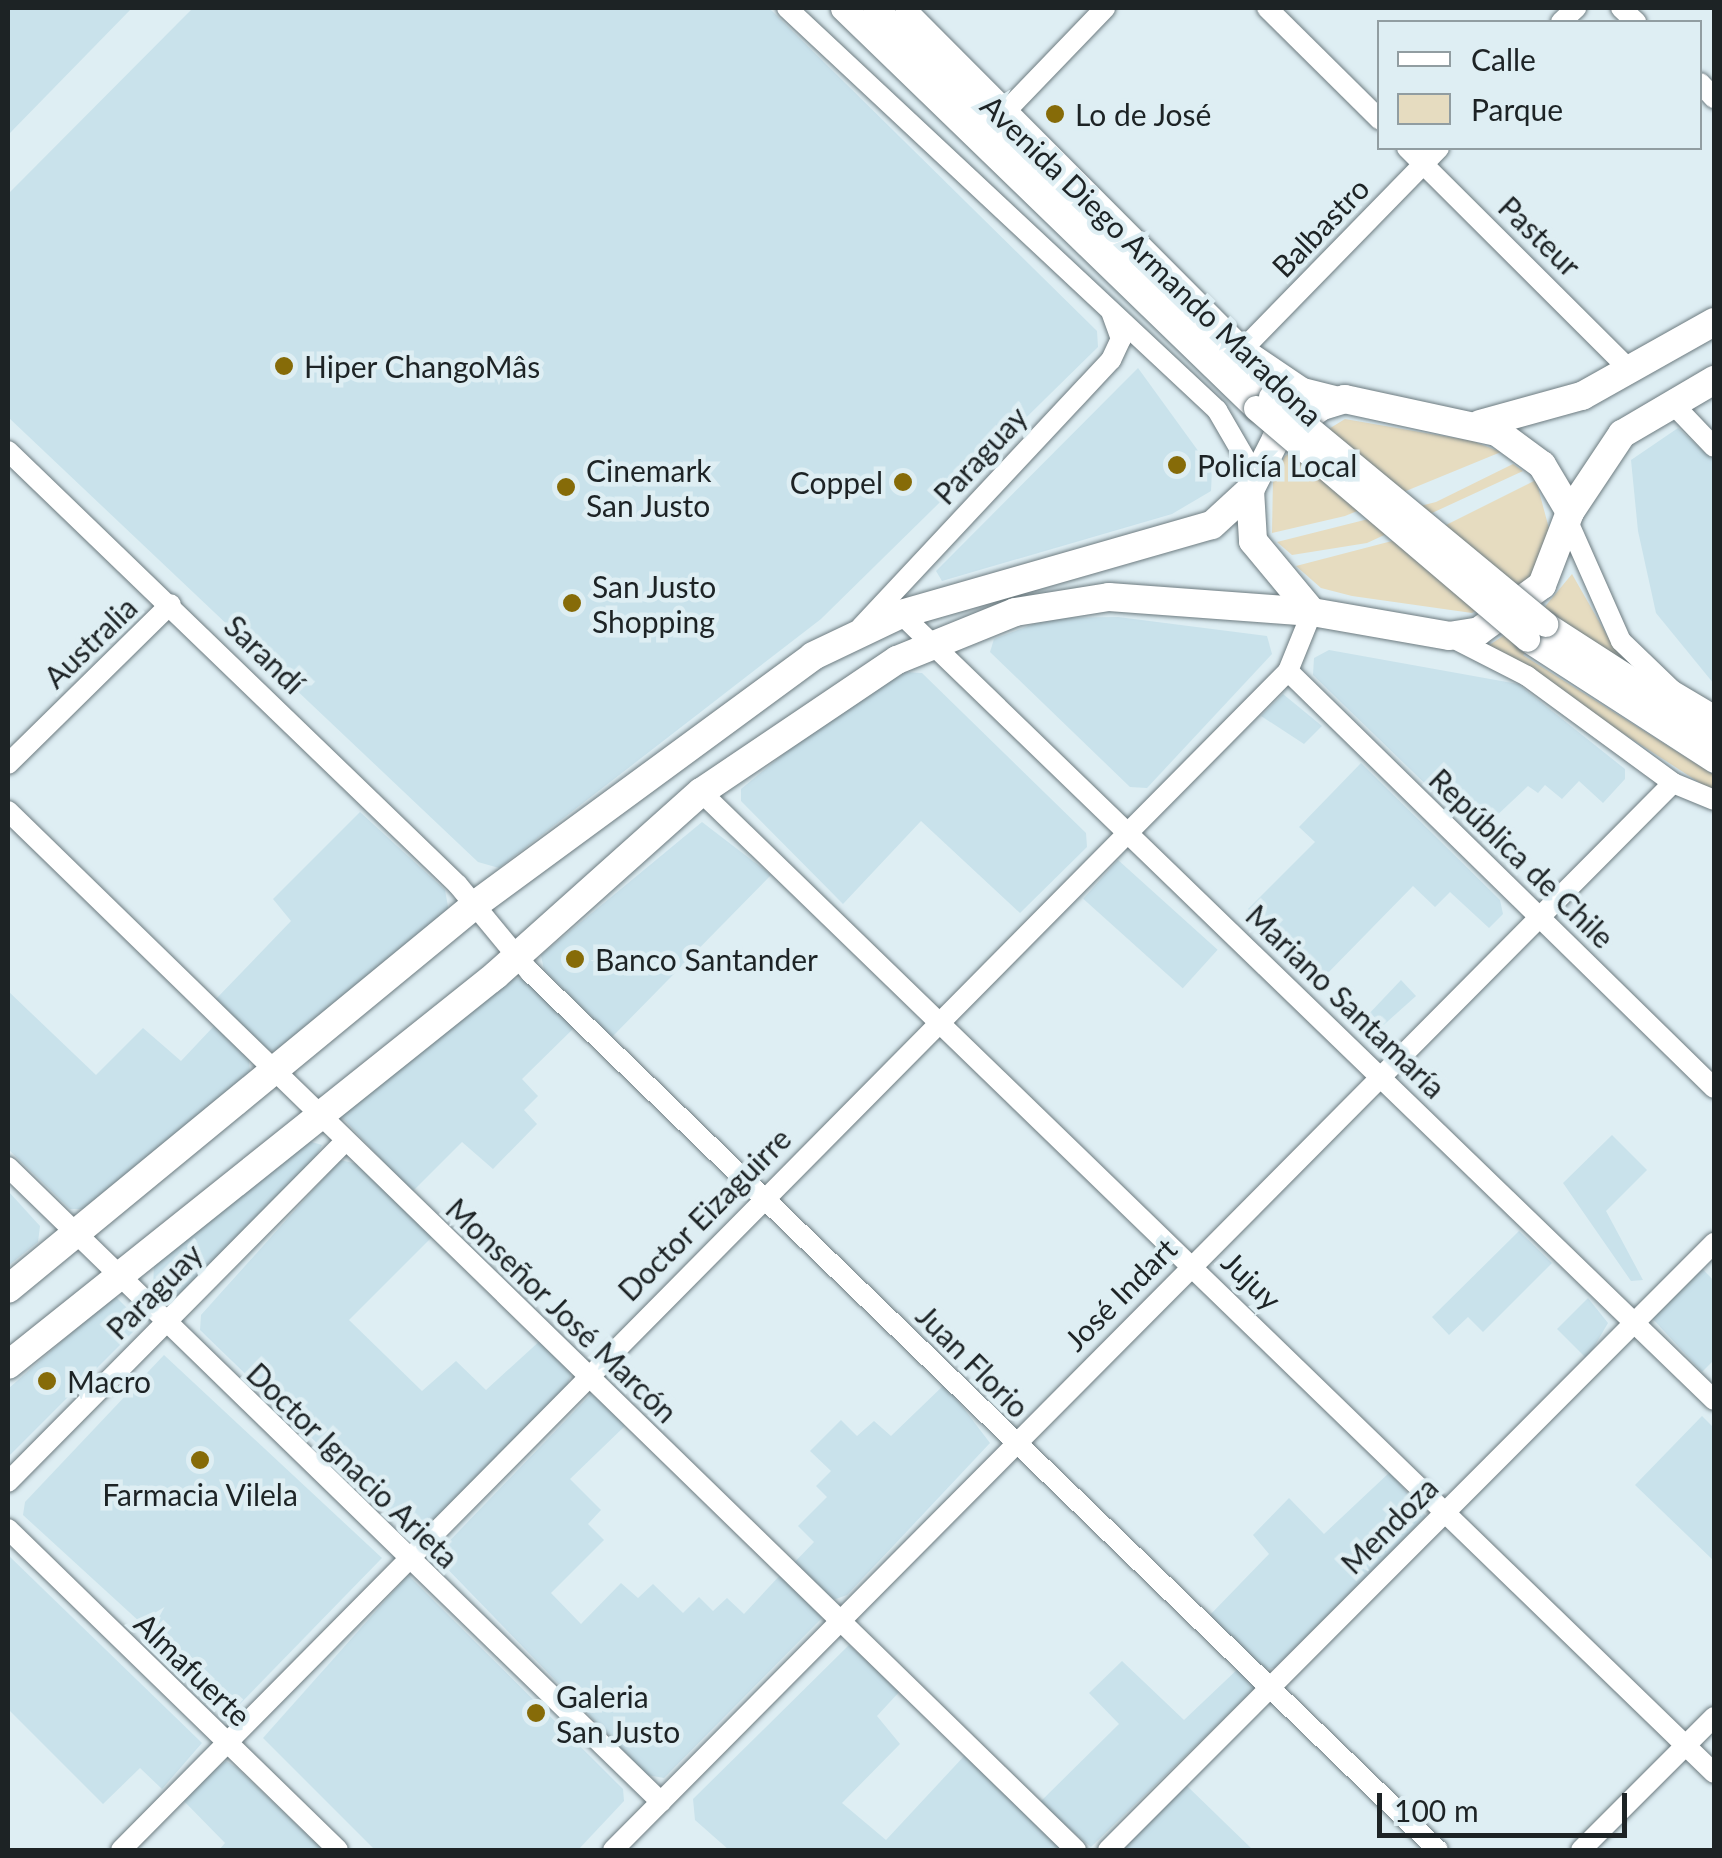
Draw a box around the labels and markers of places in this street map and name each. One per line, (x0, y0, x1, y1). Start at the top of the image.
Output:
place label: Lo de José (1075, 96, 1212, 132)
marker: Lo de José (1044, 103, 1066, 125)
place label: Hiper ChangoMâs (304, 348, 541, 384)
marker: Hiper ChangoMâs (273, 355, 295, 377)
place label: Policía Local (1197, 447, 1357, 483)
place label: Cinemark San Justo (586, 452, 712, 522)
marker: Policía Local (1166, 454, 1188, 476)
place label: Coppel (790, 464, 883, 500)
marker: Coppel (892, 471, 914, 493)
marker: Cinemark San Justo (555, 476, 577, 498)
place label: San Justo Shopping (592, 568, 717, 638)
marker: San Justo Shopping (561, 592, 583, 614)
place label: Banco Santander (595, 941, 818, 977)
marker: Banco Santander (564, 948, 586, 970)
place label: Macro (67, 1363, 151, 1399)
marker: Macro (36, 1370, 58, 1392)
marker: Farmacia Vilela (189, 1449, 211, 1471)
place label: Farmacia Vilela (102, 1476, 298, 1512)
place label: Galeria San Justo (556, 1678, 681, 1748)
marker: Galeria San Justo (525, 1702, 547, 1724)

